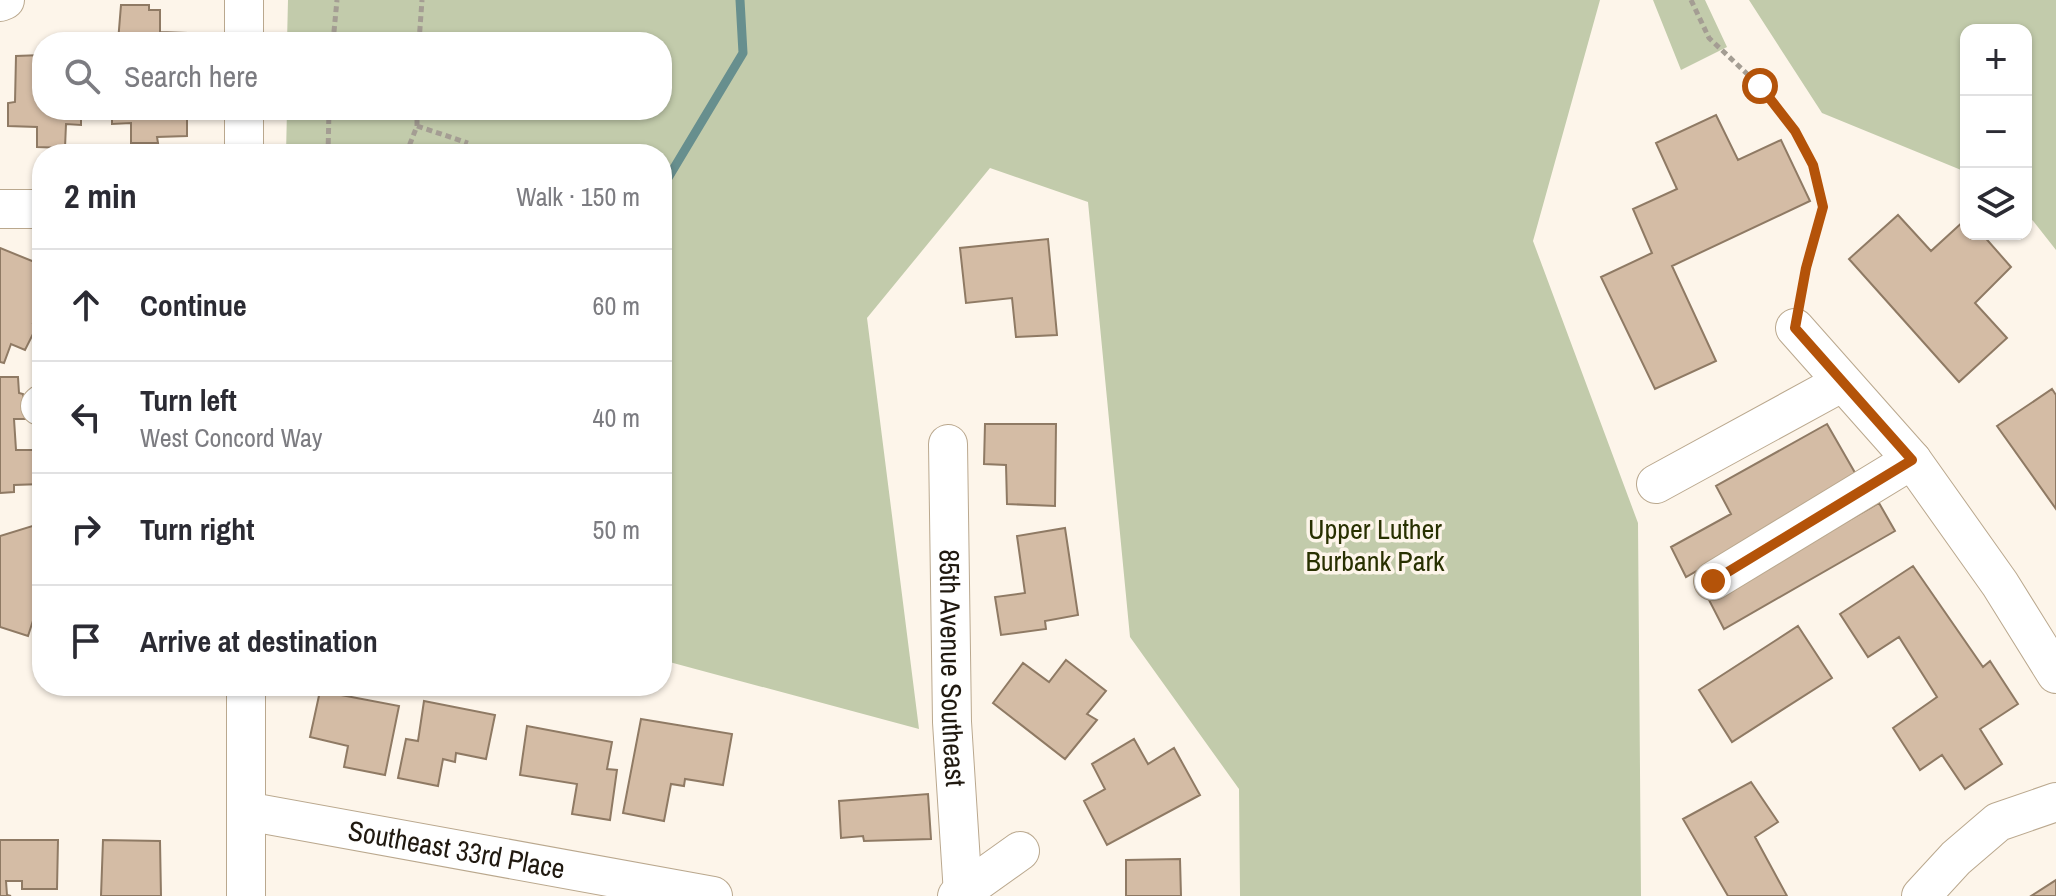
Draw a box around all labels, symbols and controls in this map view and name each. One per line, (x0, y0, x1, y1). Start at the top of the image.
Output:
map controls (1960, 24, 2032, 240)
button: + (1960, 24, 2032, 96)
search box (32, 32, 672, 120)
icon: search (60, 54, 104, 98)
text: Search here (124, 56, 258, 96)
route start (1742, 68, 1778, 104)
button: − (1960, 96, 2032, 168)
button: layers (1960, 168, 2032, 240)
text: 2 min (64, 173, 137, 219)
text: Walk · 150 m (516, 179, 640, 214)
icon: ahead (64, 283, 108, 327)
text: Continue (140, 285, 247, 325)
text: 60 m (593, 288, 640, 323)
text: Turn left (140, 380, 237, 420)
icon: left (64, 395, 108, 439)
text: 40 m (593, 400, 640, 435)
text: West Concord Way (140, 420, 323, 455)
icon: right (64, 507, 108, 551)
text: Turn right (140, 509, 254, 549)
park label: Upper Luther Burbank Park (1305, 510, 1445, 580)
text: 50 m (593, 512, 640, 547)
street label: 85th Avenue Southeast (931, 549, 975, 788)
route end (1695, 563, 1731, 599)
icon: arrive (64, 619, 108, 663)
text: Arrive at destination (140, 621, 378, 661)
street label: Southeast 33rd Place (345, 811, 568, 888)

